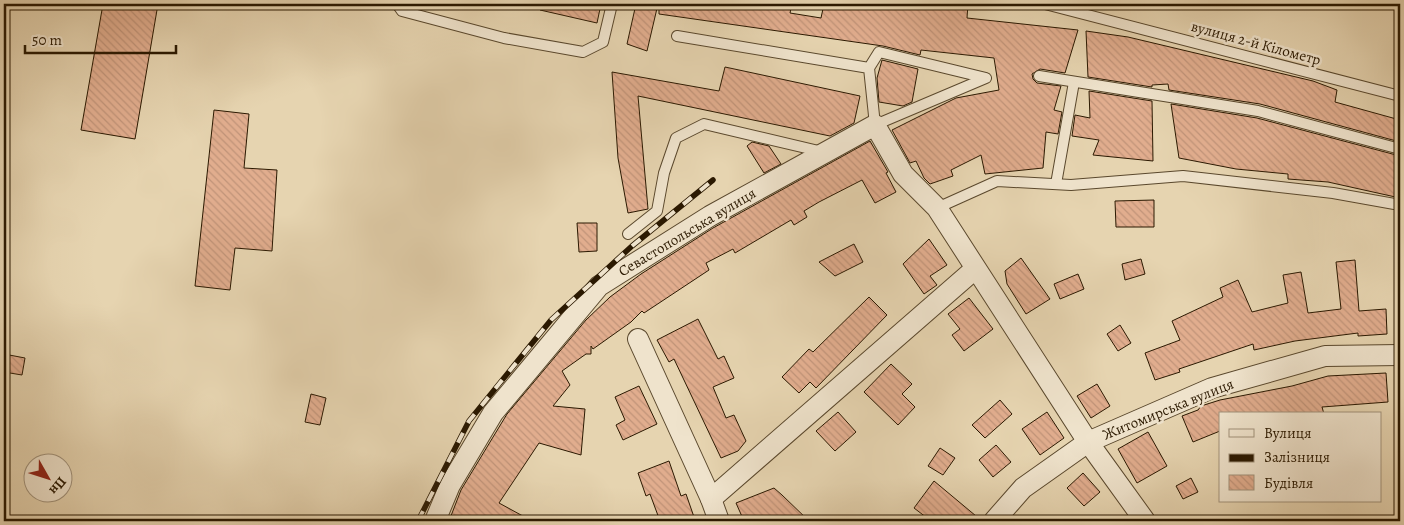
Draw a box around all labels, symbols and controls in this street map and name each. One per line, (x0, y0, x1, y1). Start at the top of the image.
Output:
street label: вулиця 2-й Кілометр (1189, 16, 1323, 70)
scale bar (25, 22, 176, 54)
text: 50 m (32, 30, 62, 50)
street label: Севастопольська вулиця (615, 183, 759, 281)
street label: Житомирська вулиця (1100, 374, 1236, 444)
legend (1219, 412, 1382, 502)
text: Вулиця (1264, 423, 1311, 443)
text: Залізниця (1264, 447, 1330, 467)
north arrow (22, 452, 72, 502)
text: Пн (45, 473, 71, 499)
text: Будівля (1264, 473, 1313, 493)

